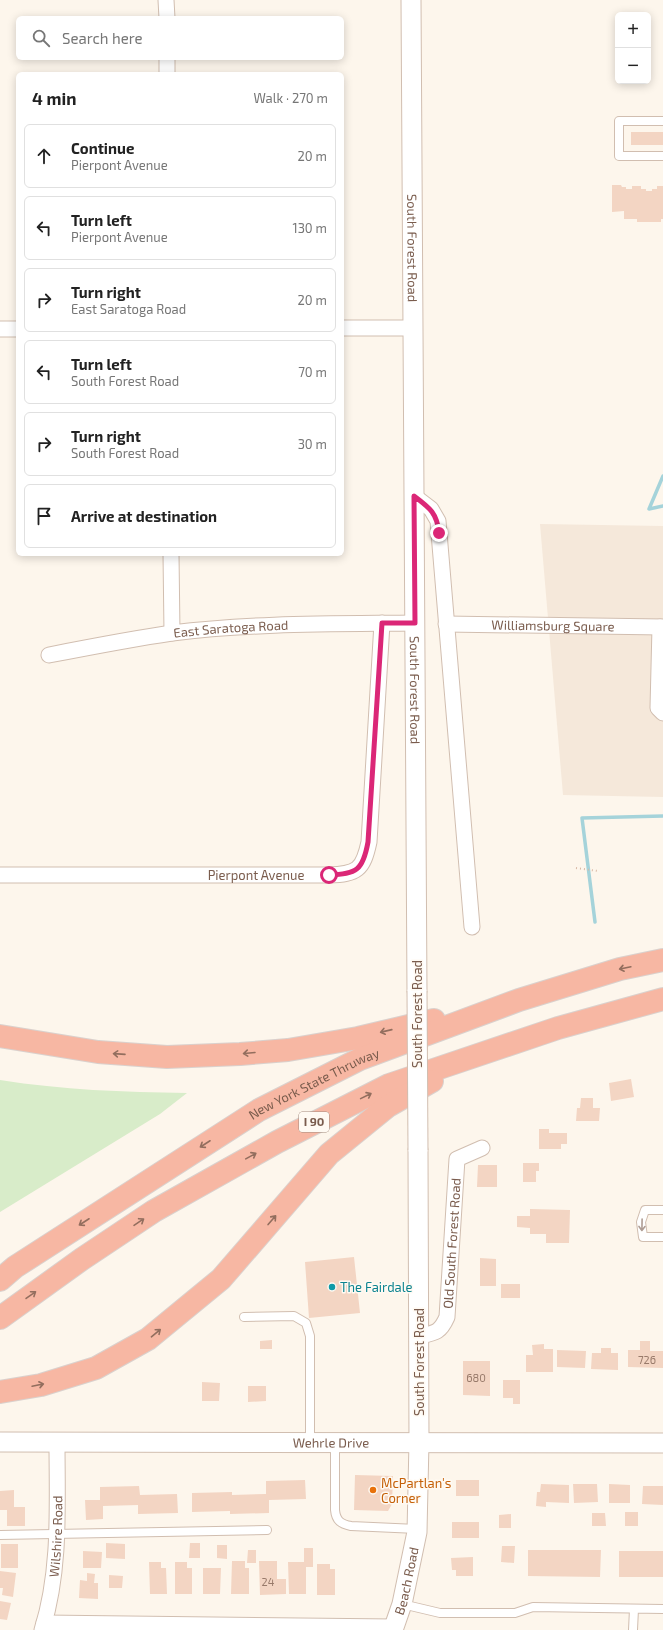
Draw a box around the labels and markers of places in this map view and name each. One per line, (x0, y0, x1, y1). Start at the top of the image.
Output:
place label: The Fairdale (340, 1279, 413, 1295)
marker: The Fairdale (327, 1282, 337, 1292)
place label: McPartlan's Corner (381, 1475, 451, 1506)
marker: McPartlan's Corner (368, 1485, 378, 1495)

